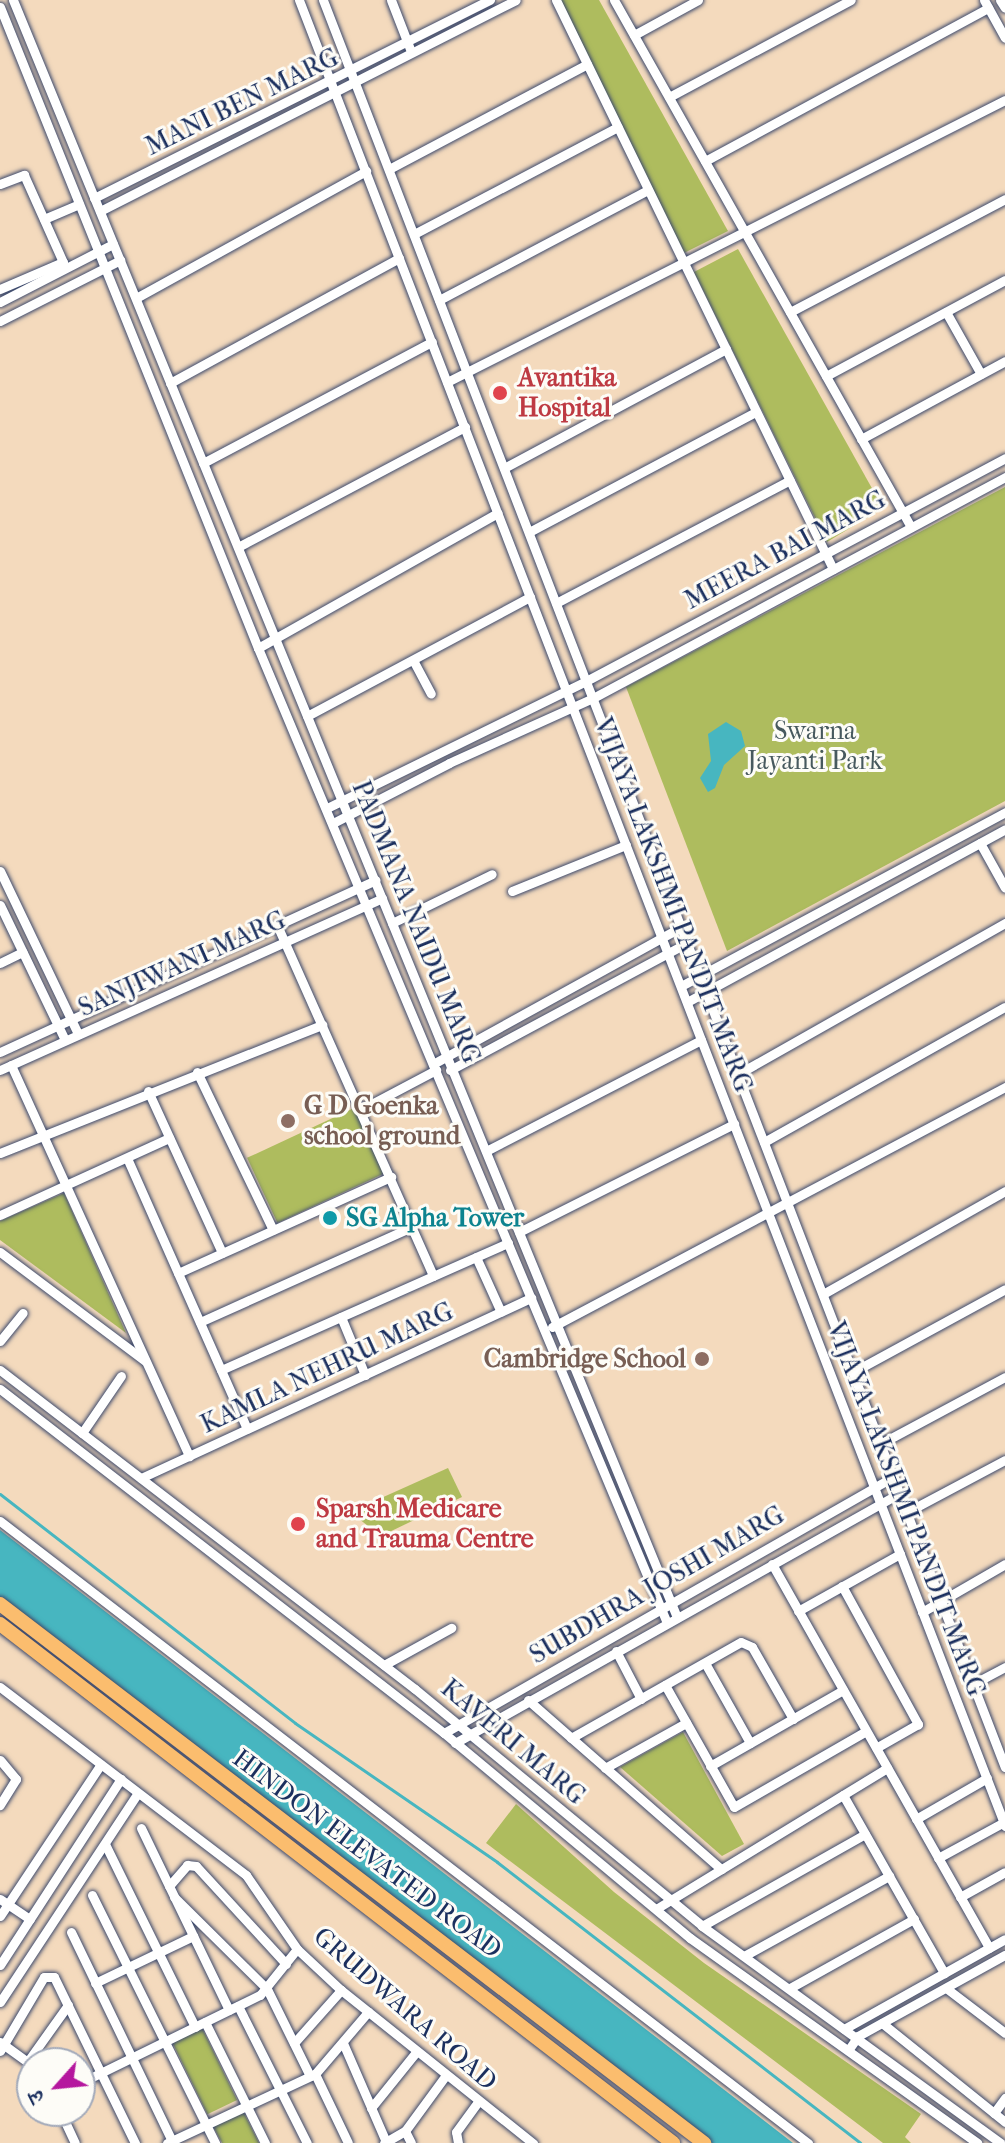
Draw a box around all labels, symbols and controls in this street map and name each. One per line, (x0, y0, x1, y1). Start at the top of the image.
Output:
street label: MANI BEN MARG (140, 42, 344, 162)
place label: Avantika Hospital (518, 362, 616, 424)
marker: Avantika Hospital (489, 382, 511, 404)
street label: MEERA BAI MARG (679, 484, 891, 616)
street label: VIJAYA LAKSHMI PANDIT MARG (587, 713, 759, 1097)
park label: Swarna Jayanti Park (747, 715, 883, 776)
street label: PADMANA NAIDU MARG (345, 776, 487, 1068)
street label: SANJIWANI MARG (74, 904, 290, 1024)
place label: G D Goenka school ground (304, 1090, 460, 1152)
marker: G D Goenka school ground (279, 1112, 297, 1130)
place label: SG Alpha Tower (346, 1202, 524, 1234)
marker: SG Alpha Tower (321, 1209, 339, 1227)
street label: KAMLA NEHRU MARG (196, 1296, 458, 1440)
street label: VIJAYA LAKSHMI PANDIT MARG (820, 1317, 992, 1701)
place label: Cambridge School (484, 1343, 686, 1375)
marker: Cambridge School (693, 1350, 711, 1368)
place label: Sparsh Medicare and Trauma Centre (316, 1493, 534, 1554)
street label: SUBDHRA JOSHI MARG (524, 1499, 790, 1671)
marker: Sparsh Medicare and Trauma Centre (287, 1513, 309, 1535)
street label: KAVERI MARG (435, 1673, 591, 1811)
street label: HINDON ELEVATED ROAD (226, 1743, 508, 1965)
street label: GRUDWARA ROAD (307, 1921, 503, 2097)
north arrow (16, 2047, 96, 2127)
text: उ (22, 2086, 51, 2108)

